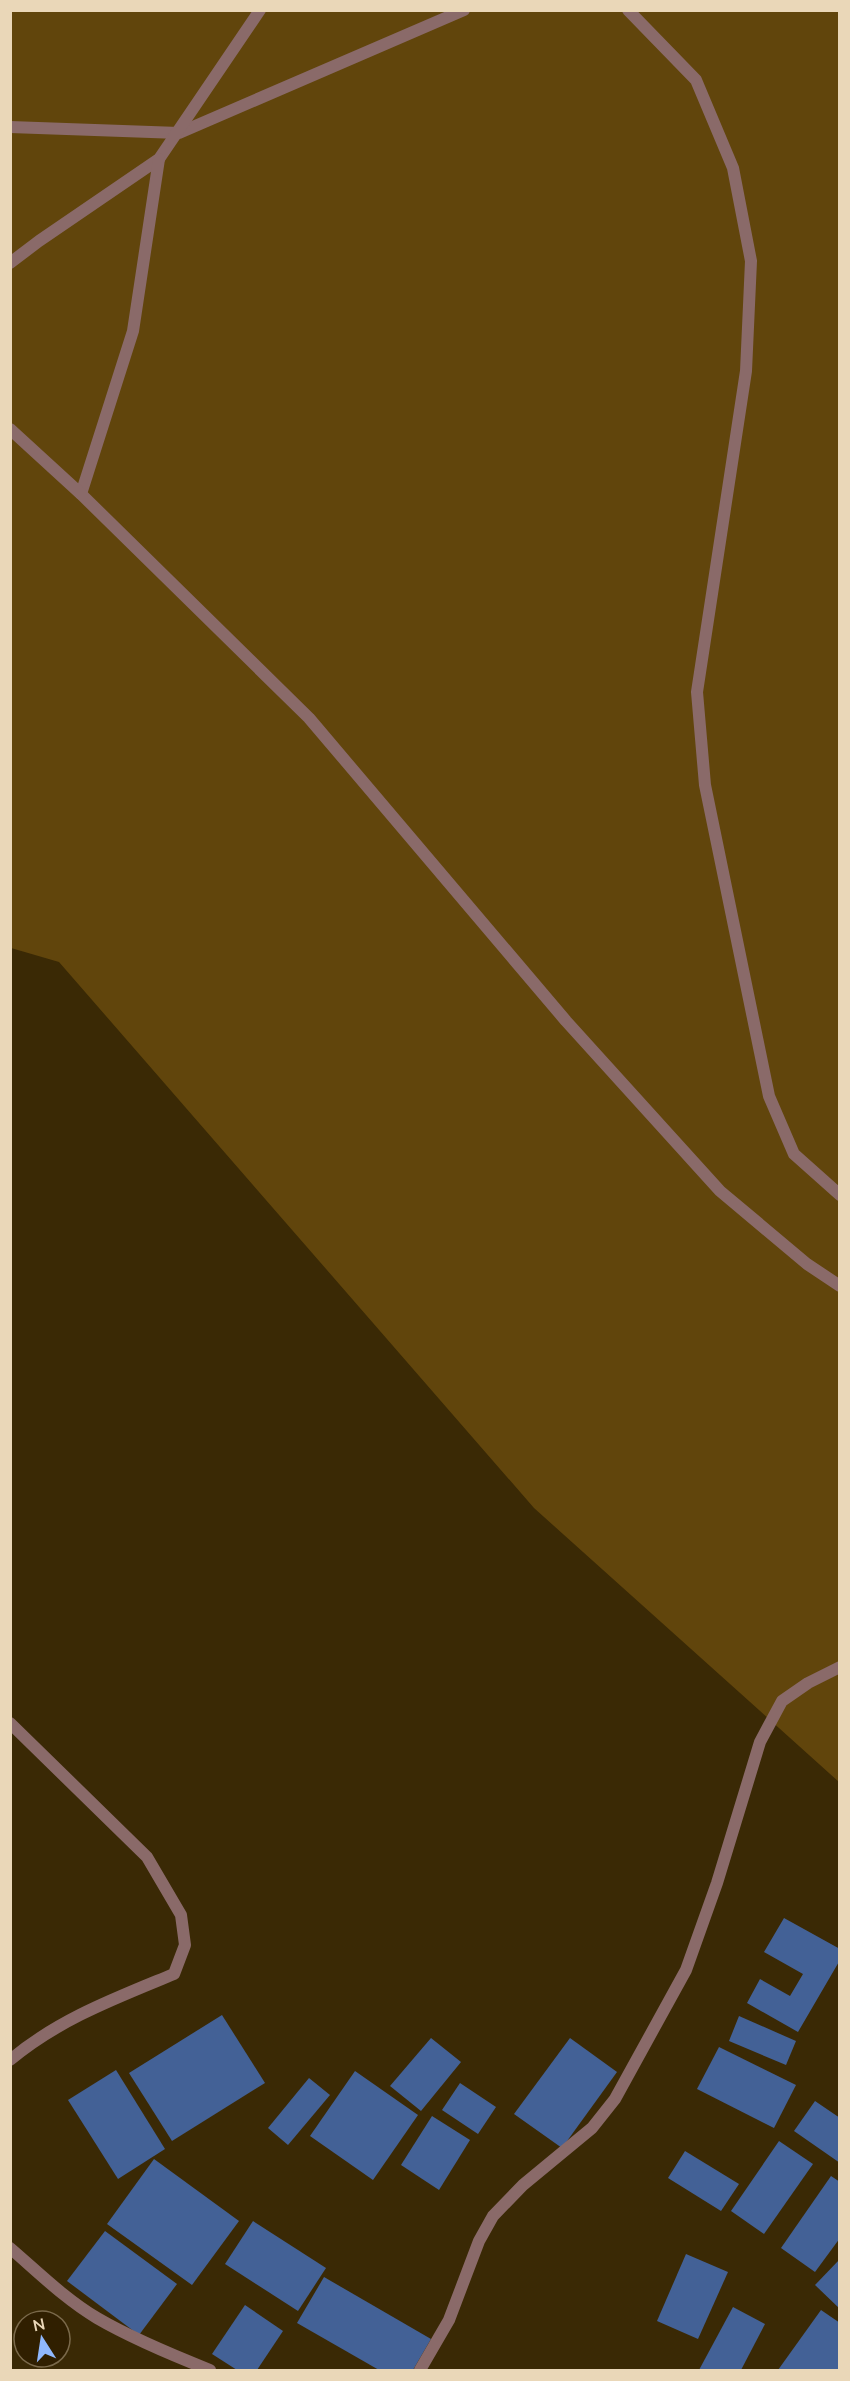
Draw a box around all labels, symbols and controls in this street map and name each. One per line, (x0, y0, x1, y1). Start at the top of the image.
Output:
north arrow (12, 2309, 72, 2369)
text: N (31, 2313, 47, 2337)

